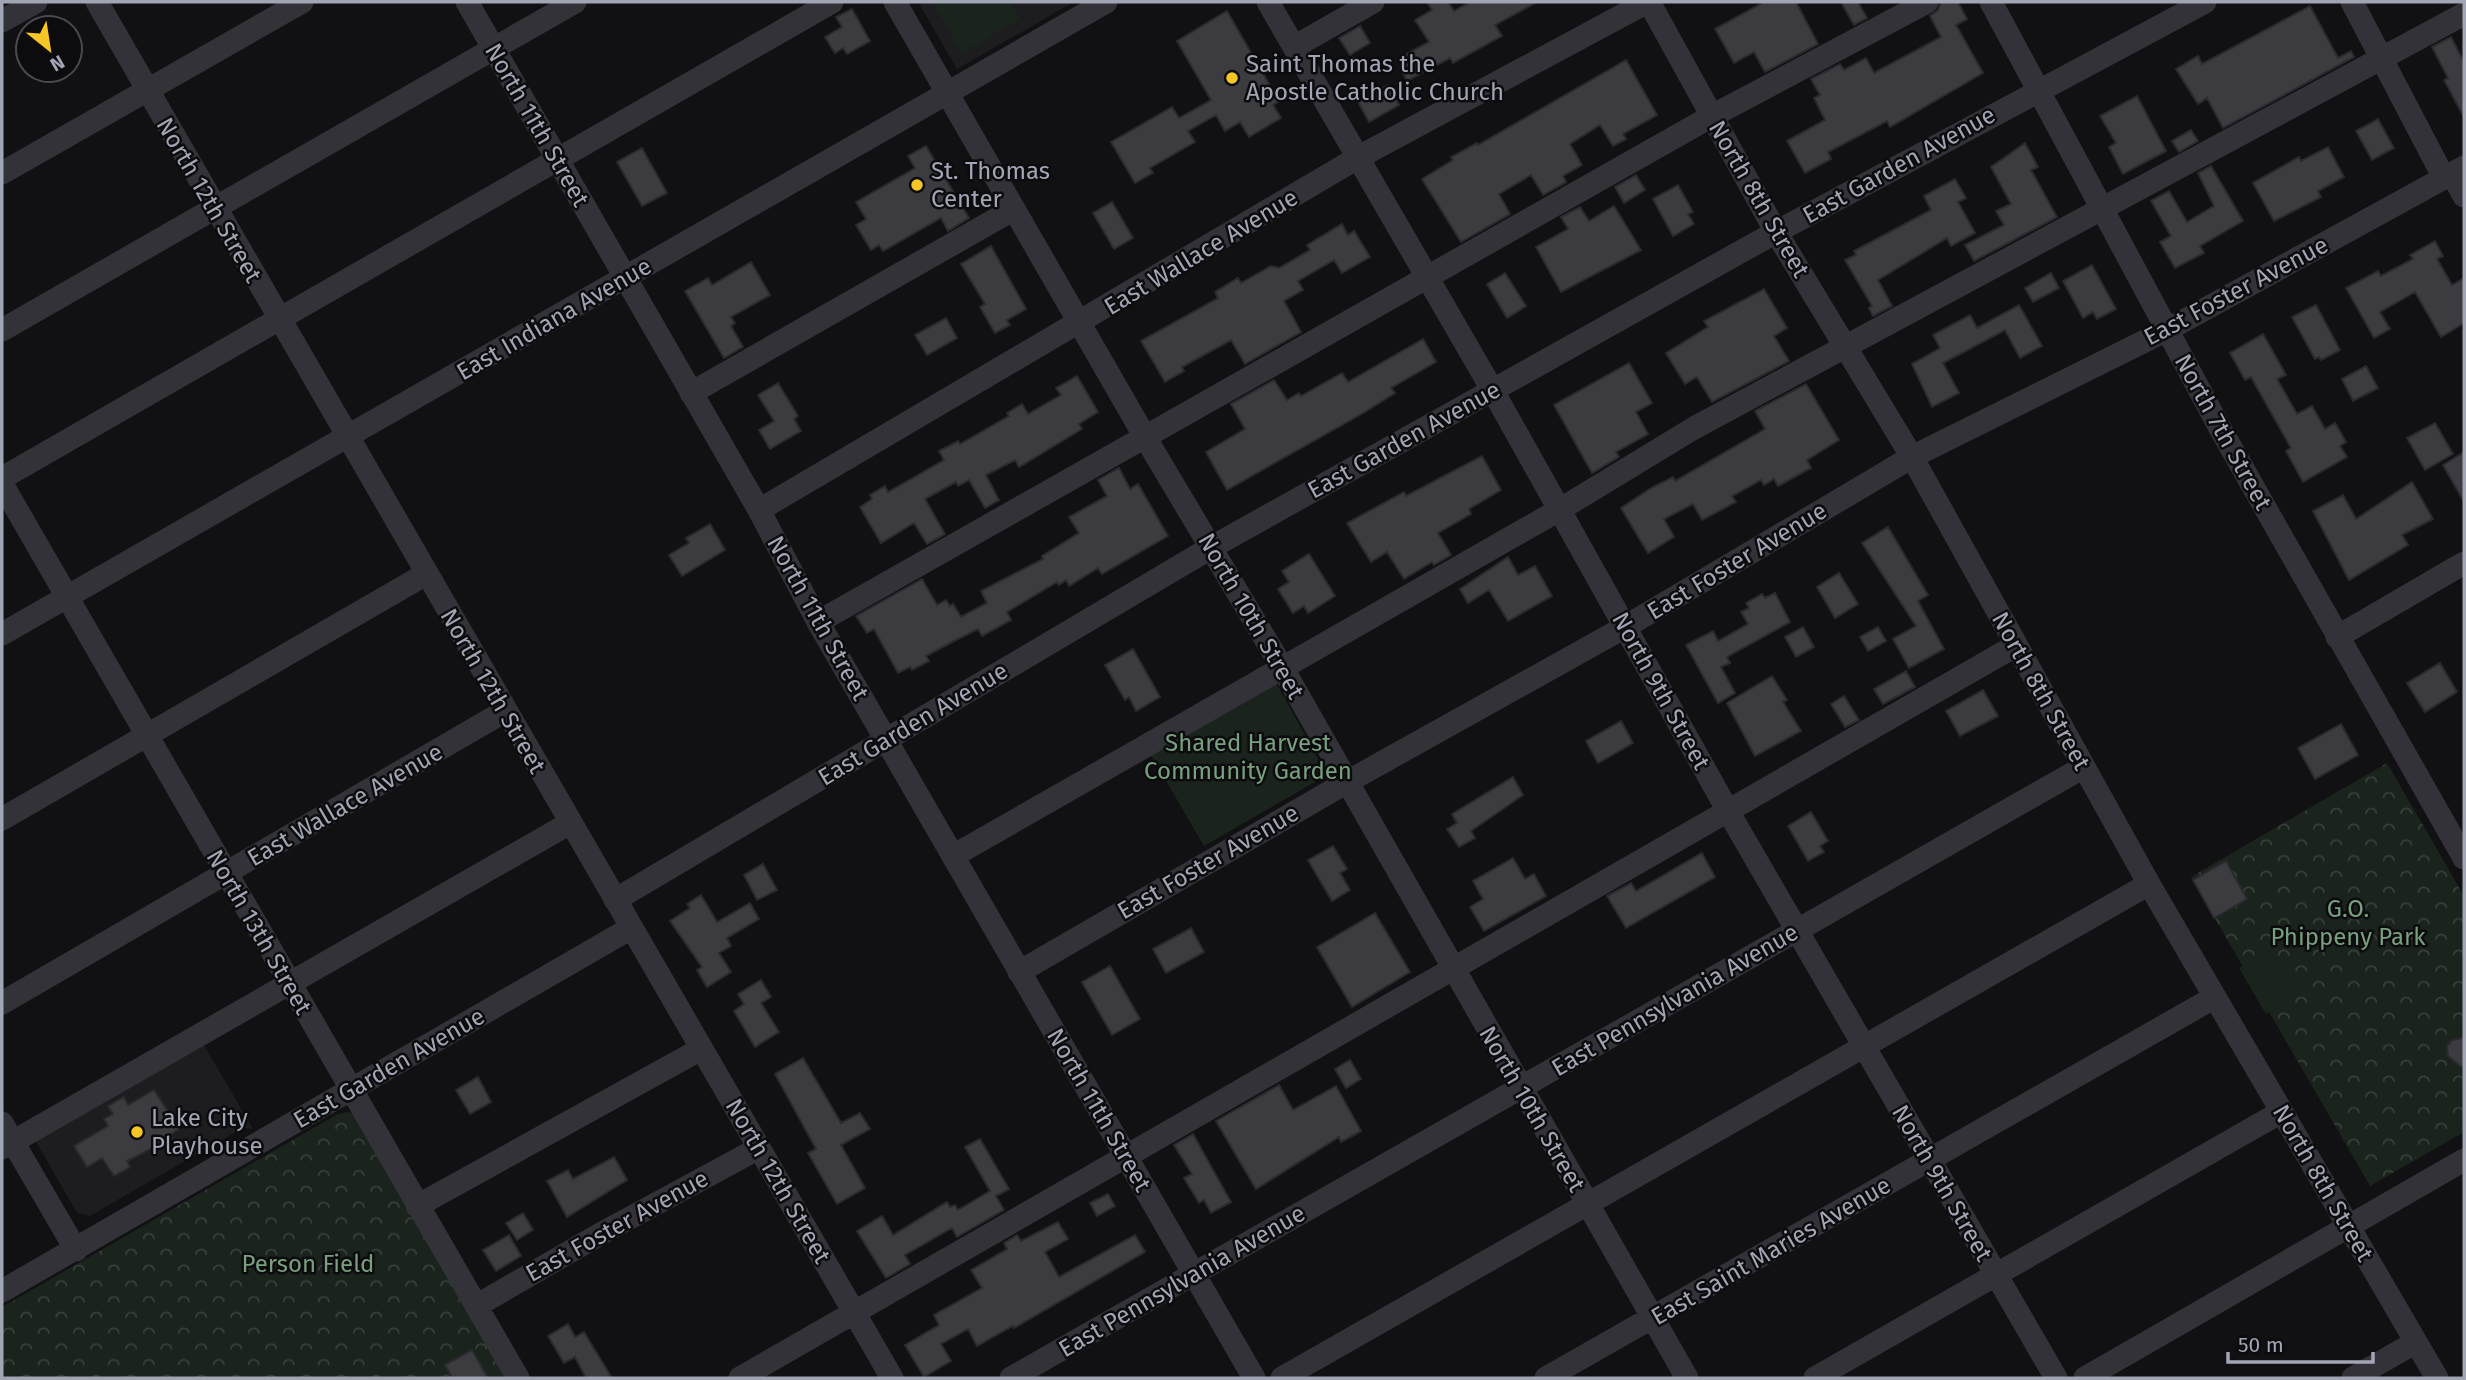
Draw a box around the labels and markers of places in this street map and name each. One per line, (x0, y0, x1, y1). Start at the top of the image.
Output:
place label: Saint Thomas the Apostle Catholic Church (1246, 50, 1504, 106)
marker: Saint Thomas the Apostle Catholic Church (1224, 70, 1240, 86)
place label: St. Thomas Center (931, 157, 1050, 213)
marker: St. Thomas Center (909, 177, 925, 193)
place label: Lake City Playhouse (151, 1104, 262, 1160)
marker: Lake City Playhouse (129, 1124, 145, 1140)

